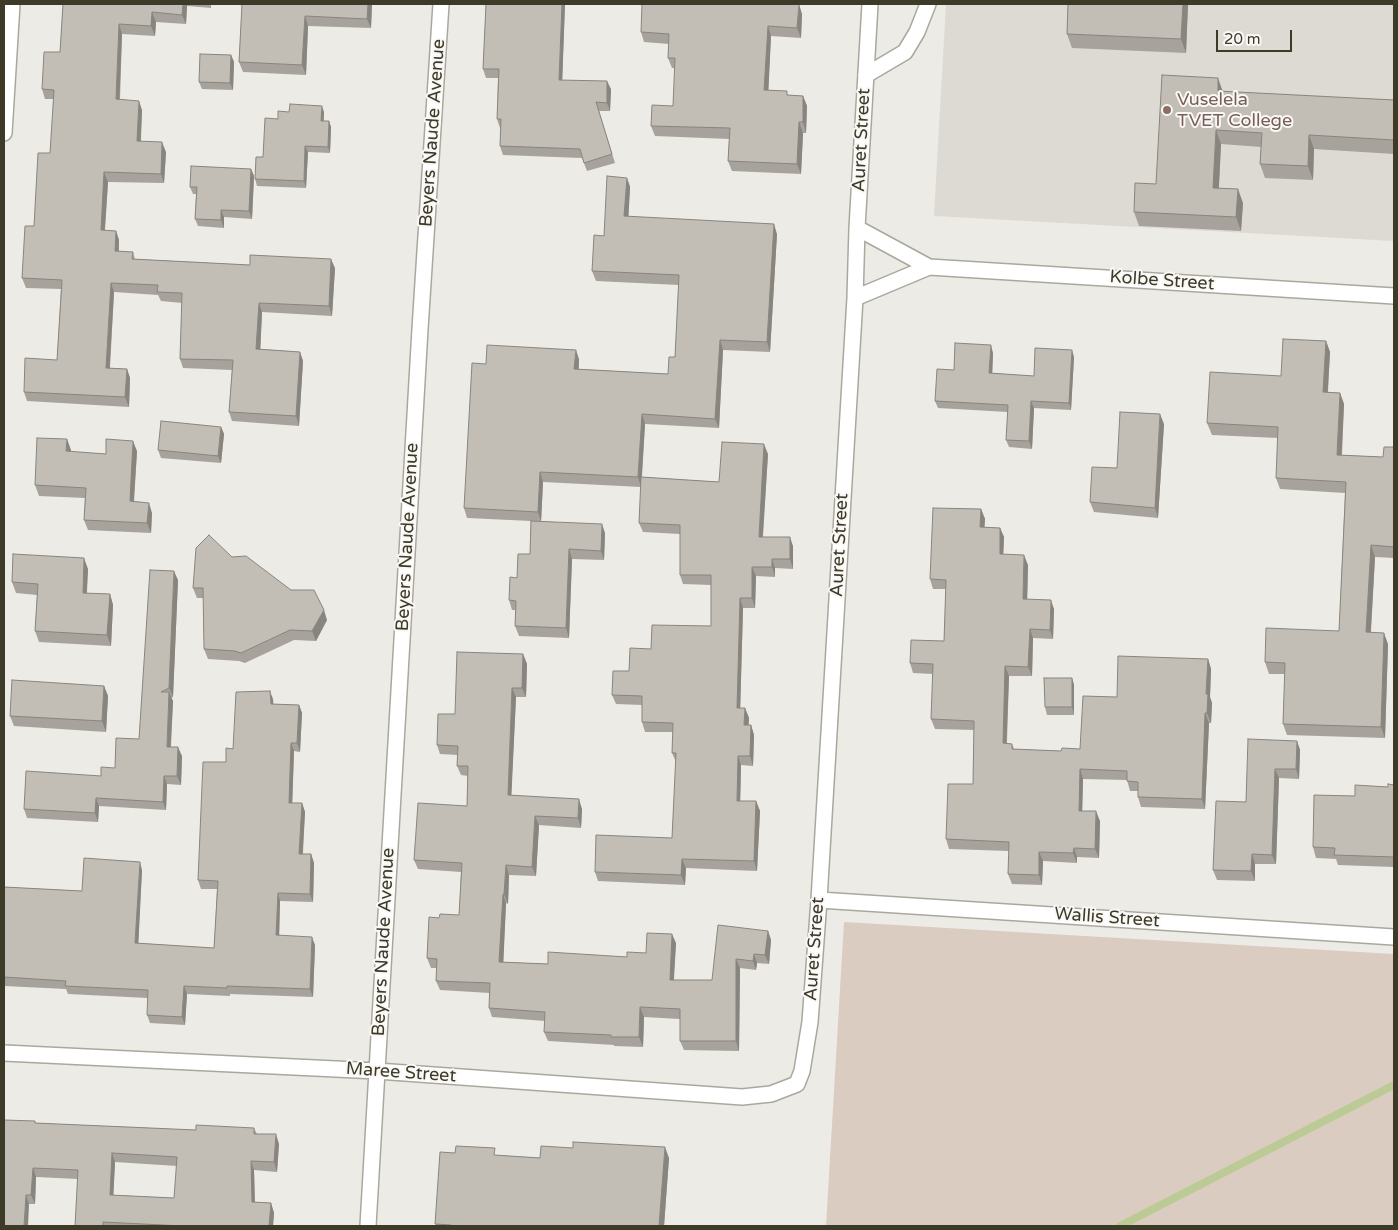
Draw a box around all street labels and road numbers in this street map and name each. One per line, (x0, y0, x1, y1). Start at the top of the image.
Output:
street label: Beyers Naude Avenue (416, 38, 450, 228)
street label: Auret Street (848, 88, 876, 192)
street label: Kolbe Street (1109, 267, 1215, 295)
street label: Beyers Naude Avenue (392, 442, 424, 632)
street label: Auret Street (826, 493, 854, 597)
street label: Beyers Naude Avenue (368, 847, 400, 1037)
street label: Auret Street (801, 896, 829, 1002)
street label: Wallis Street (1053, 904, 1161, 932)
street label: Maree Street (345, 1058, 457, 1088)

